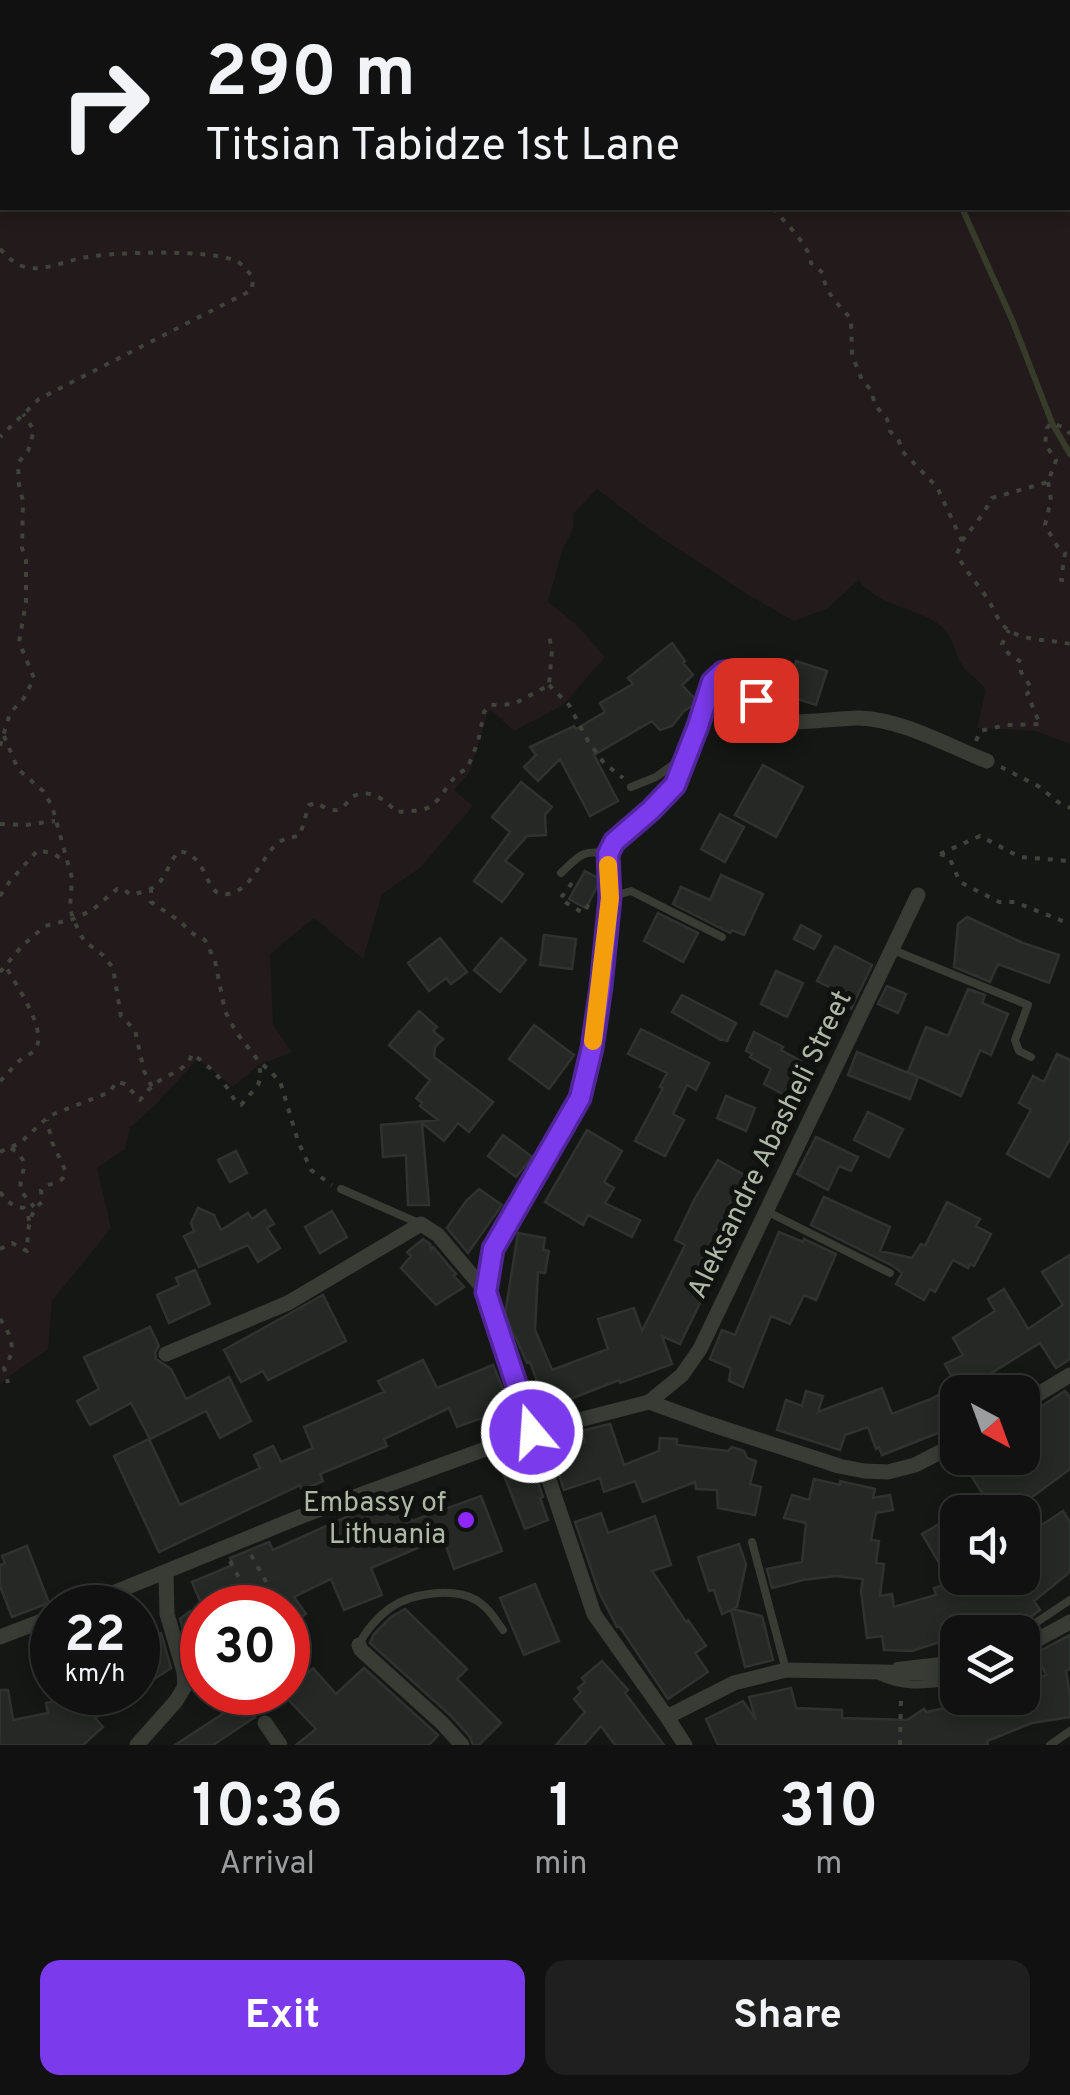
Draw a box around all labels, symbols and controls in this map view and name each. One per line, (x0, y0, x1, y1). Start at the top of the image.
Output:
text: 290 m (205, 32, 416, 121)
icon: right (40, 40, 170, 170)
text: Titsian Tabidze 1st Lane (205, 119, 680, 176)
pin (714, 658, 799, 743)
icon: arrive (729, 673, 784, 728)
street label: Aleksandre Abasheli Street (681, 985, 861, 1305)
north arrow (940, 1375, 1040, 1475)
map controls (940, 1375, 1040, 1715)
position arrow (480, 1380, 584, 1484)
place label: Embassy of Lithuania (303, 1486, 446, 1554)
button: sound (940, 1495, 1040, 1595)
marker: Embassy of Lithuania (455, 1509, 477, 1531)
speed limit sign: 30 (180, 1585, 310, 1715)
text: 22 (64, 1606, 126, 1669)
button: layers (940, 1615, 1040, 1715)
text: km/h (65, 1659, 125, 1691)
text: 10:36 (192, 1772, 343, 1848)
text: 1 (549, 1772, 573, 1848)
text: 310 (779, 1772, 878, 1848)
text: Arrival (219, 1845, 315, 1885)
text: min (534, 1845, 587, 1885)
text: m (815, 1845, 842, 1885)
button: Exit (40, 1960, 525, 2075)
button: Share (545, 1960, 1030, 2075)

